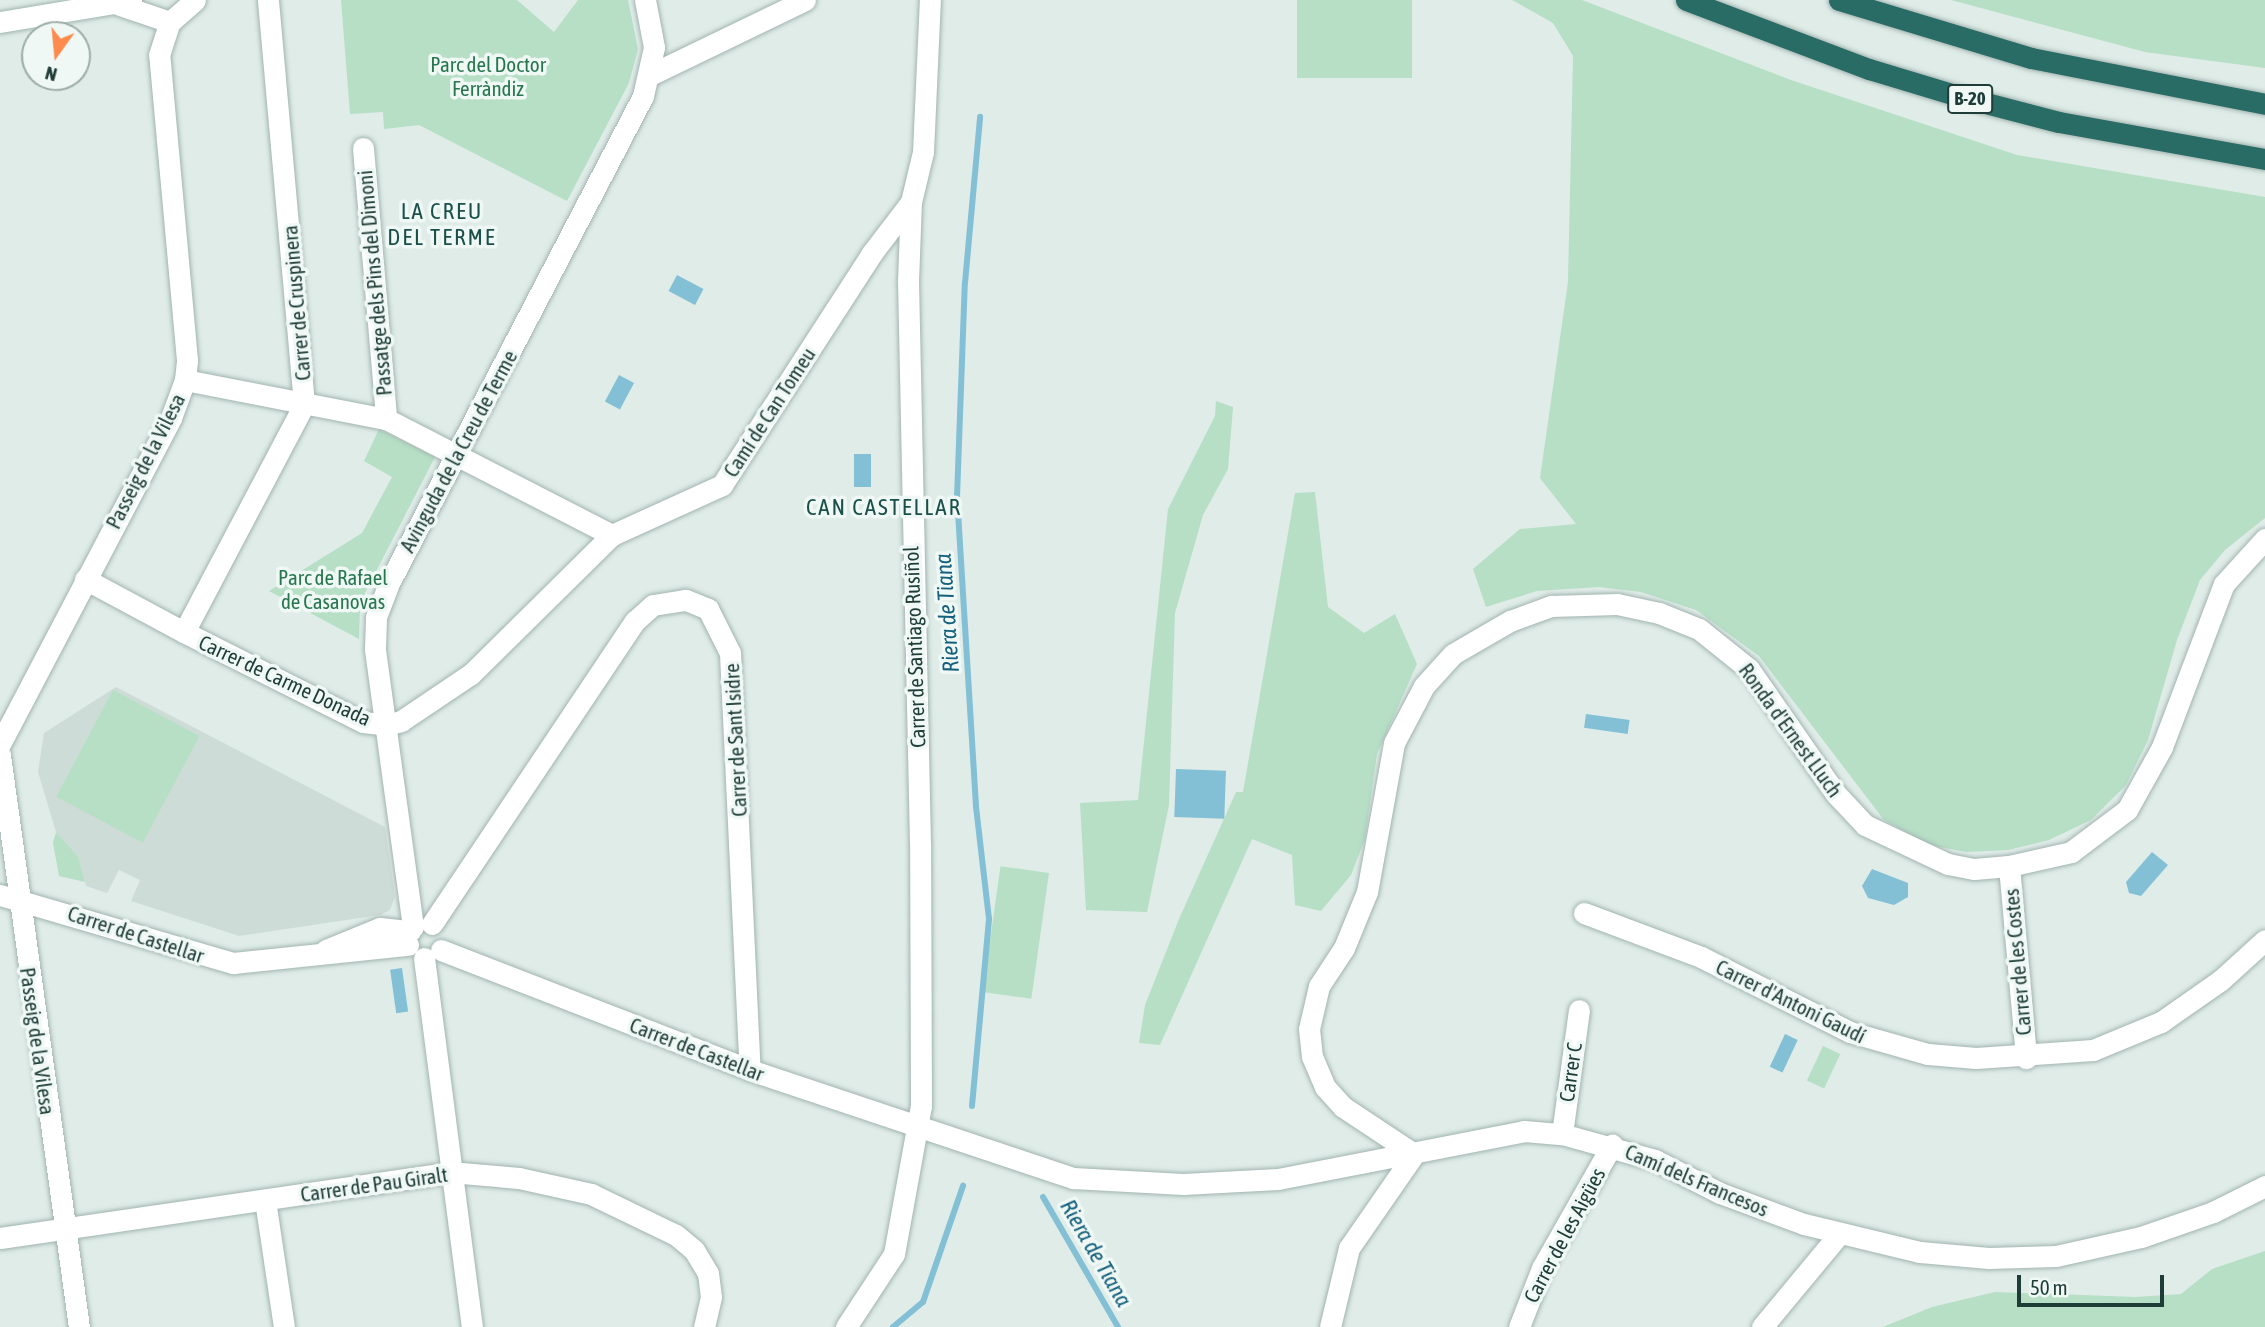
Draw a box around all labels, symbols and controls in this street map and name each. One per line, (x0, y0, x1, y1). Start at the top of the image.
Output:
north arrow (21, 21, 91, 91)
park label: Parc del Doctor Ferràndiz (430, 51, 546, 101)
text: N (43, 62, 59, 86)
road number: B-20 (1946, 83, 1994, 114)
street label: Passatge dels Pins del Dimoni (352, 169, 396, 397)
district label: LA CREU DEL TERME (388, 197, 496, 251)
street label: Carrer de Cruspinera (277, 224, 315, 382)
street label: Camí de Can Tomeu (718, 343, 820, 481)
street label: Avinguda de la Creu de Terme (394, 346, 522, 556)
street label: Passeig de la Vilesa (100, 389, 190, 533)
district label: CAN CASTELLAR (808, 493, 960, 521)
street label: Carrer de Santiago Rusiñol (898, 546, 930, 748)
water label: Riera de Tiana (929, 553, 965, 673)
park label: Parc de Rafael de Casanovas (278, 564, 388, 614)
street label: Carrer de Carme Donada (195, 629, 375, 731)
street label: Ronda d'Ernest Lluch (1734, 658, 1848, 802)
street label: Carrer de Sant Isidre (718, 663, 752, 817)
street label: Carrer de les Costes (1998, 888, 2036, 1036)
street label: Carrer de Castellar (65, 900, 207, 968)
street label: Carrer d'Antoni Gaudí (1712, 954, 1870, 1048)
street label: Passeig de la Vilesa (15, 966, 61, 1116)
street label: Carrer de Castellar (626, 1012, 768, 1086)
street label: Carrer C (1553, 1041, 1587, 1103)
street label: Camí dels Francesos (1622, 1138, 1772, 1222)
street label: Carrer de Pau Giralt (299, 1161, 449, 1207)
street label: Carrer de les Aigües (1518, 1163, 1610, 1307)
water label: Riera de Tiana (1054, 1195, 1138, 1311)
scale bar (2020, 1260, 2167, 1304)
text: 50 m (2030, 1275, 2068, 1299)

